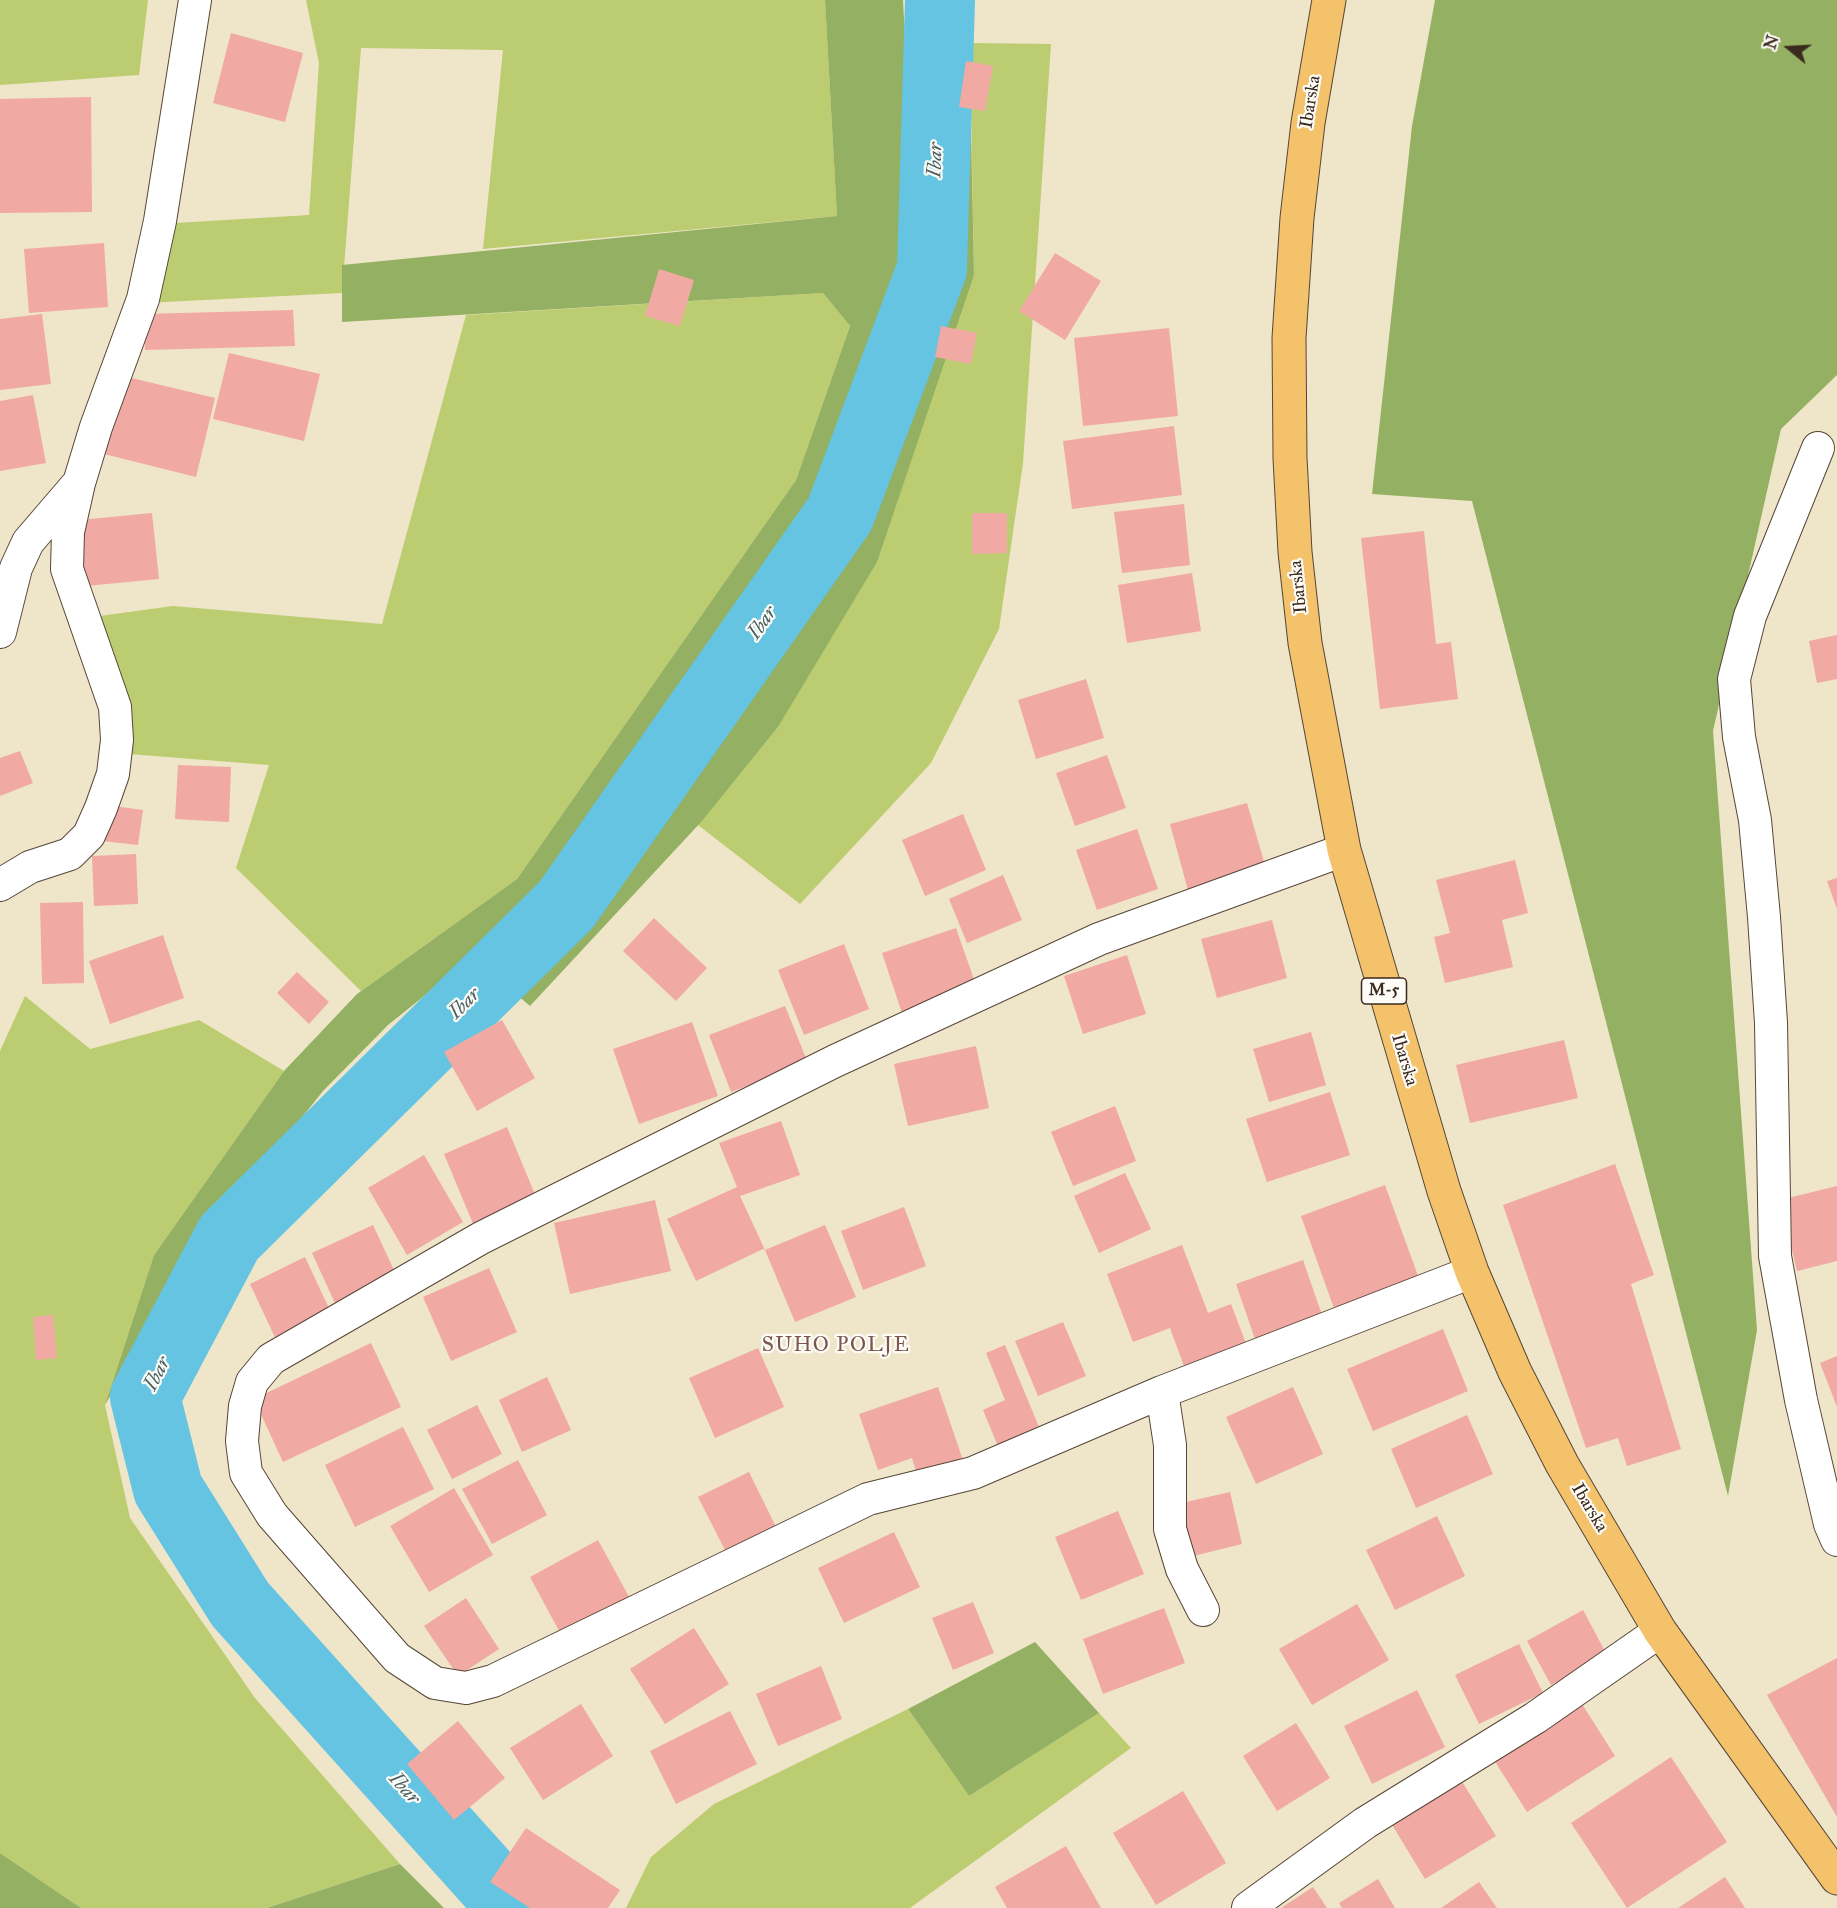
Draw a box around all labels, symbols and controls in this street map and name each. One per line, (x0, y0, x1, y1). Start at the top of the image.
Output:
north arrow (1759, 18, 1819, 78)
text: N (1760, 33, 1783, 52)
street label: Ibarska (1296, 74, 1326, 130)
water label: Ibar (923, 142, 949, 178)
street label: Ibarska (1285, 559, 1313, 615)
water label: Ibar (743, 602, 783, 644)
road number: M-5 (1362, 978, 1406, 1004)
water label: Ibar (444, 983, 486, 1025)
street label: Ibarska (1386, 1031, 1422, 1089)
district label: SUHO POLJE (762, 1333, 910, 1359)
water label: Ibar (139, 1353, 177, 1395)
street label: Ibarska (1566, 1480, 1612, 1536)
water label: Ibar (383, 1768, 425, 1810)

